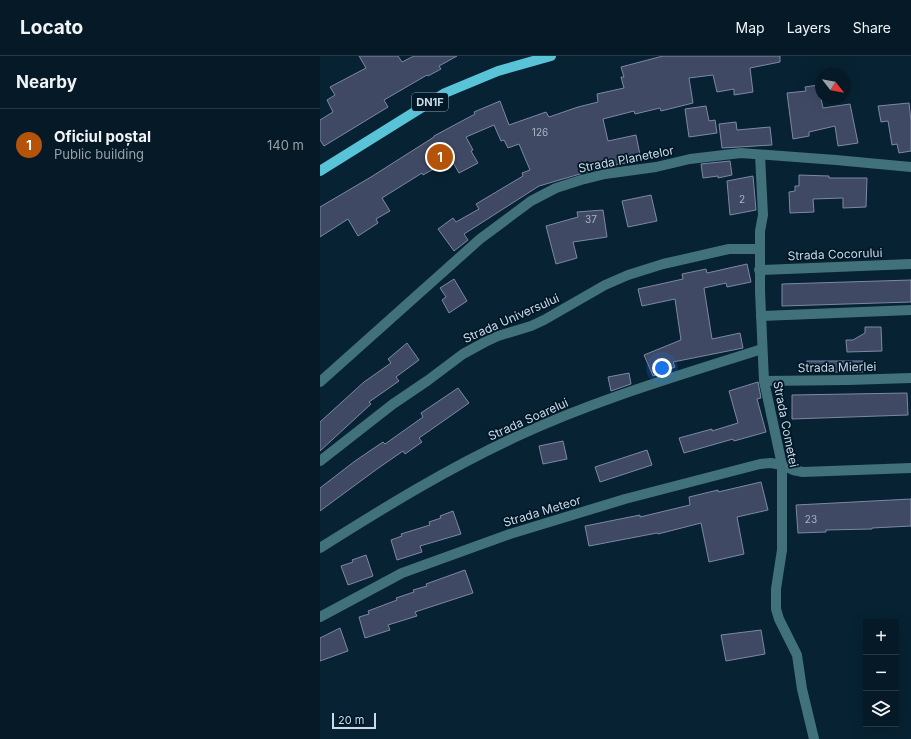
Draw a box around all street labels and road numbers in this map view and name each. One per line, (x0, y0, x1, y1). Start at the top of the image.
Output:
road number: DN1F (412, 93, 448, 111)
street label: Strada Planetelor (577, 142, 676, 176)
street label: Strada Cocorului (787, 245, 883, 263)
street label: Strada Universului (461, 290, 561, 346)
street label: Strada Mierlei (798, 359, 877, 375)
street label: Strada Cometei (770, 380, 802, 468)
street label: Strada Soarelui (486, 395, 571, 443)
street label: Strada Meteor (501, 492, 583, 530)

